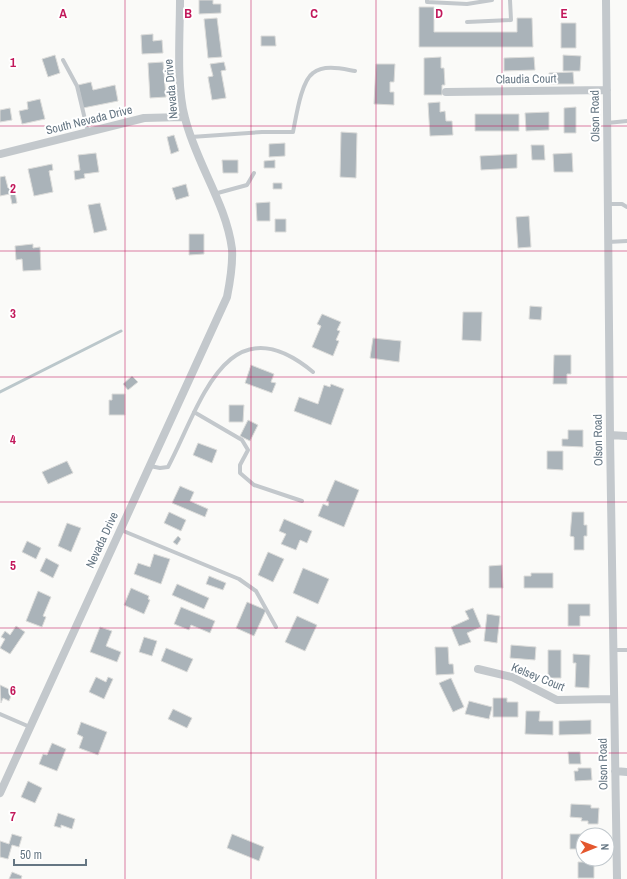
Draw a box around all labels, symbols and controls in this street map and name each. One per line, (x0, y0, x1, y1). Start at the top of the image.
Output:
text: A (59, 5, 67, 22)
text: B (184, 5, 192, 22)
text: C (310, 5, 318, 22)
text: D (435, 5, 443, 22)
text: E (560, 5, 568, 22)
text: 1 (10, 54, 16, 71)
street label: Nevada Drive (160, 58, 182, 120)
street label: Claudia Court (496, 70, 557, 88)
street label: Olson Road (587, 90, 603, 142)
street label: South Nevada Drive (44, 102, 134, 138)
text: 2 (10, 180, 16, 197)
text: 3 (10, 305, 16, 322)
street label: Olson Road (590, 414, 606, 466)
text: 4 (10, 431, 16, 448)
street label: Nevada Drive (82, 509, 122, 571)
text: 5 (10, 557, 16, 574)
street label: Kelsey Court (509, 659, 567, 695)
text: 6 (10, 682, 16, 699)
street label: Olson Road (595, 738, 611, 790)
text: 7 (10, 808, 16, 825)
north arrow (575, 827, 615, 867)
scale bar (14, 841, 86, 867)
text: N (598, 843, 612, 850)
text: 50 m (20, 847, 42, 863)

